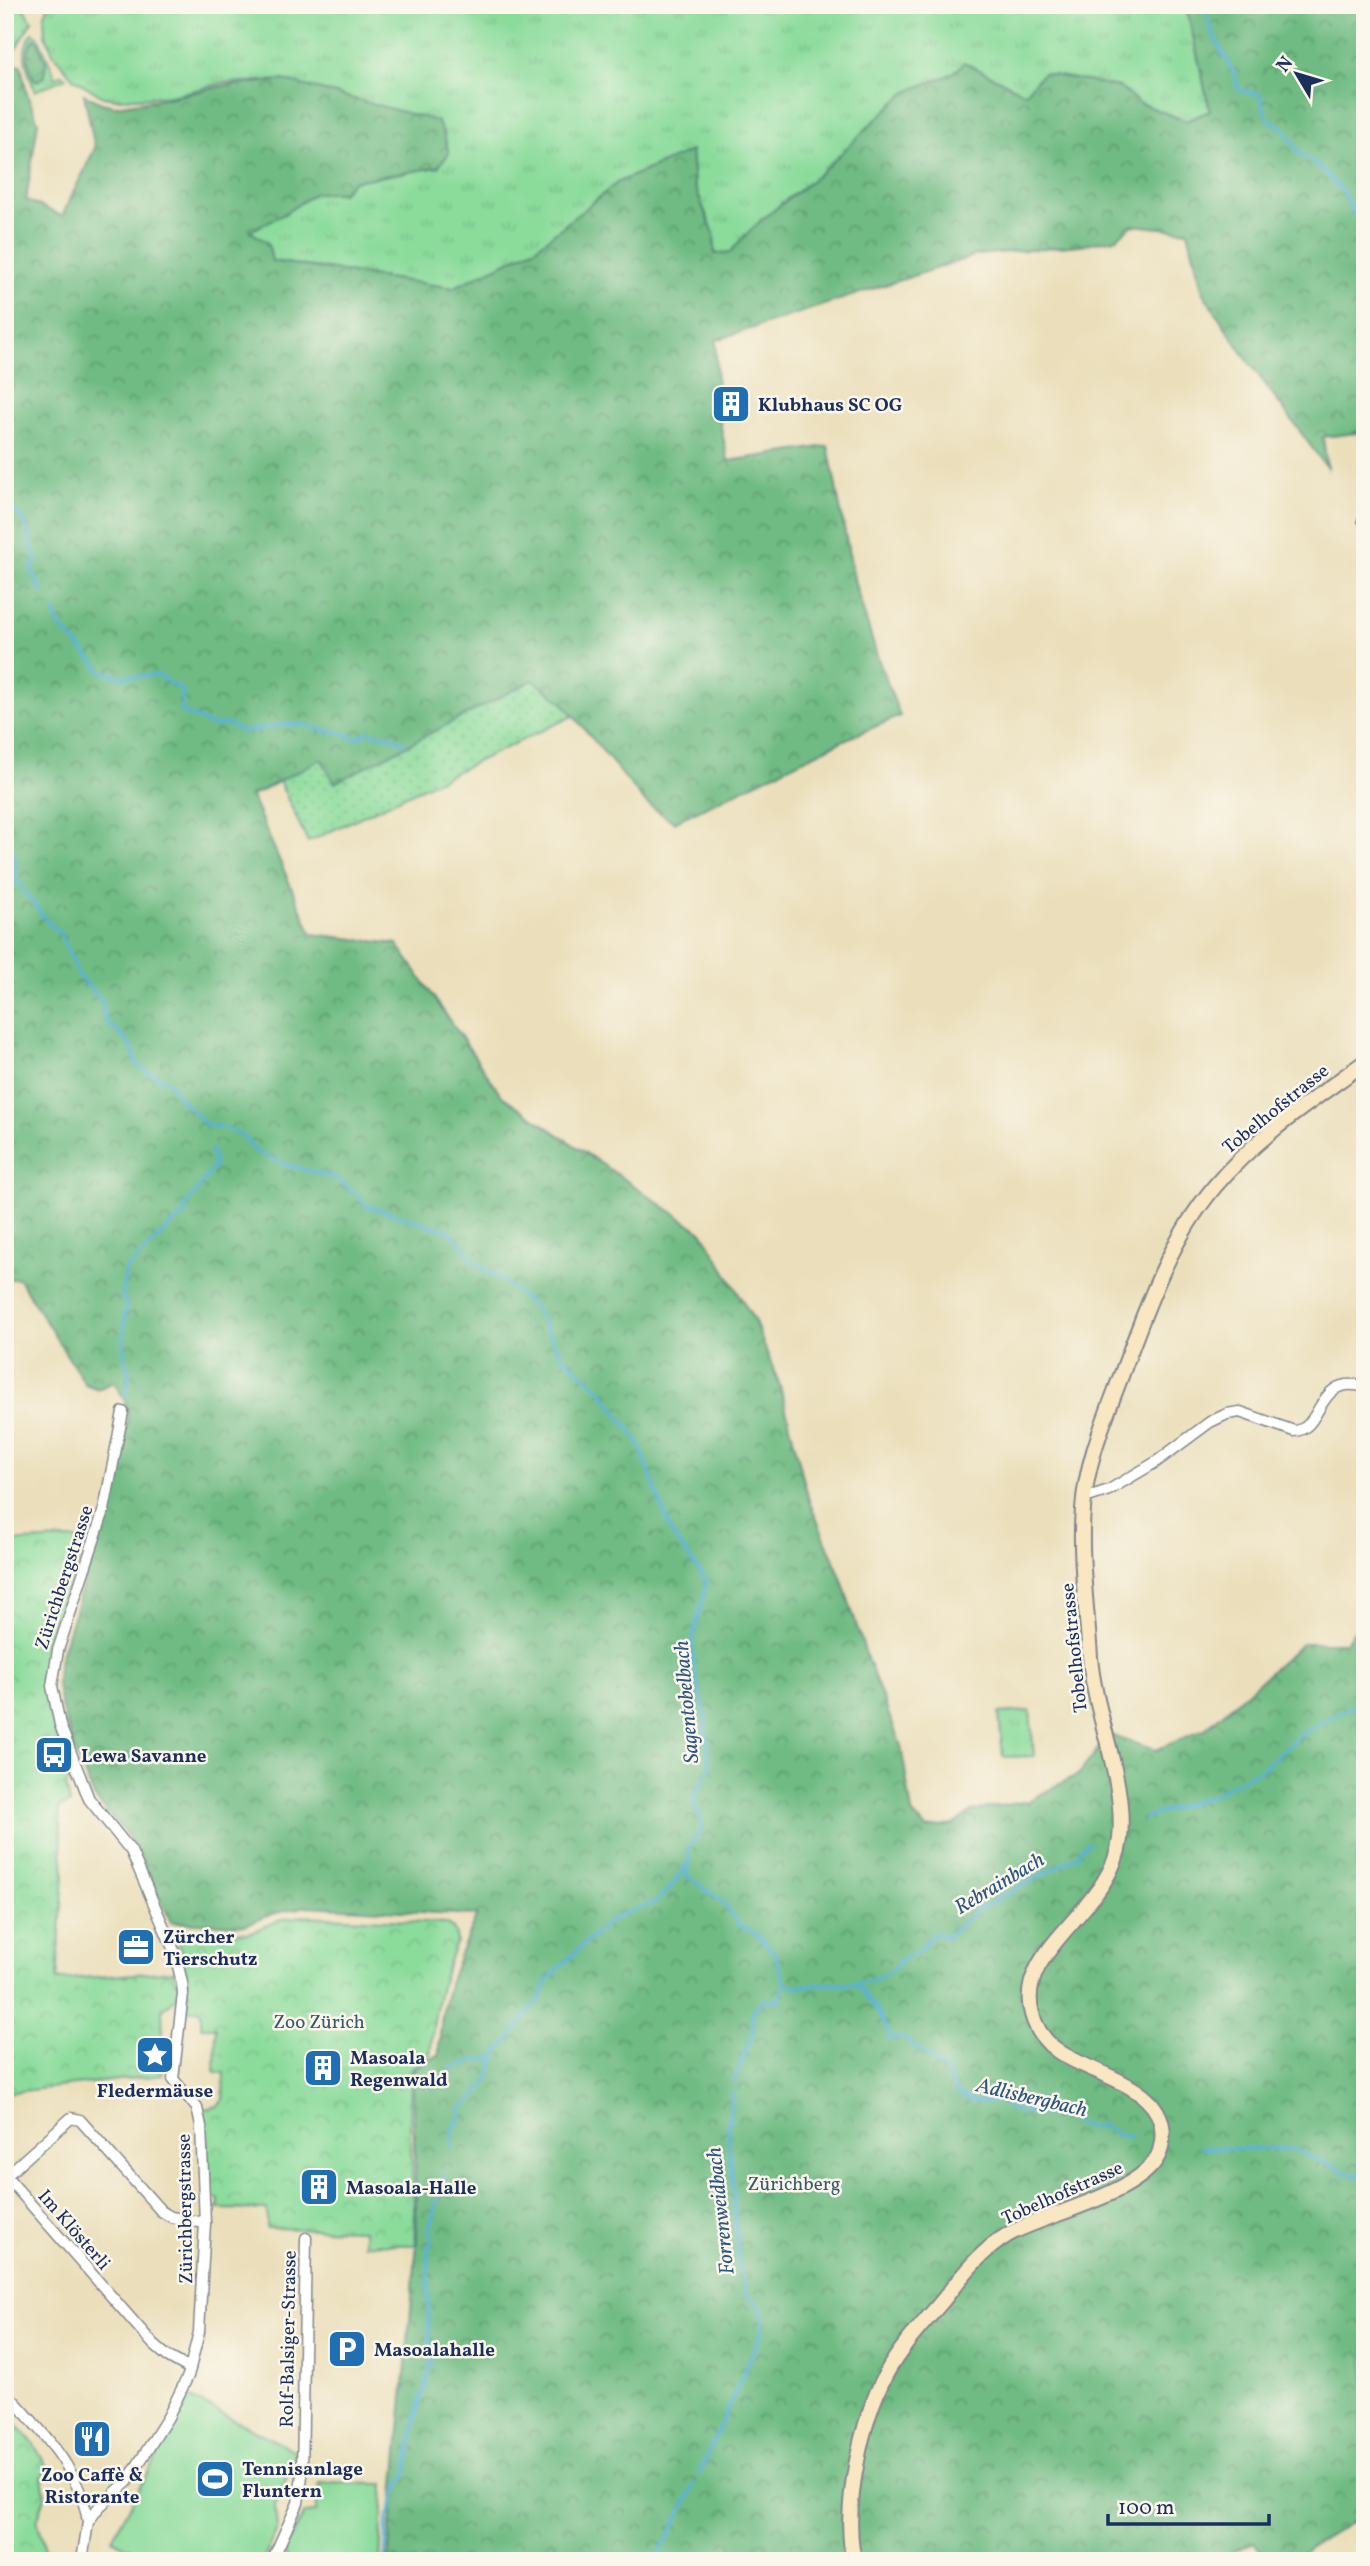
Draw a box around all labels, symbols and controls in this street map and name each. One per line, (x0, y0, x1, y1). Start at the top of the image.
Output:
north arrow (1262, 38, 1332, 108)
text: N (1271, 51, 1300, 78)
building icon: Klubhaus SC OG (710, 383, 752, 425)
place label: Klubhaus SC OG (758, 393, 902, 419)
street label: Tobelhofstrasse (1217, 1058, 1335, 1161)
street label: Zürichbergstrasse (29, 1502, 100, 1653)
street label: Tobelhofstrasse (1055, 1582, 1095, 1714)
water label: Sagentobelbach (668, 1639, 707, 1764)
bus stop icon: Lewa Savanne (33, 1734, 75, 1776)
place label: Lewa Savanne (81, 1744, 207, 1770)
water label: Rebrainbach (949, 1846, 1050, 1923)
place label: Zürcher Tierschutz (163, 1925, 258, 1973)
office icon: Zürcher Tierschutz (115, 1926, 157, 1968)
park label: Zoo Zürich (273, 2010, 365, 2036)
place icon: Fledermäuse (134, 2034, 176, 2076)
place label: Masoala Regenwald (350, 2046, 448, 2094)
building icon: Masoala Regenwald (302, 2047, 344, 2089)
water label: Adlisbergbach (972, 2071, 1090, 2125)
place label: Fledermäuse (97, 2079, 213, 2105)
street label: Zürichbergstrasse (172, 2134, 200, 2284)
water label: Forrenweidbach (700, 2146, 743, 2276)
street label: Tobelhofstrasse (998, 2155, 1128, 2232)
building icon: Masoala-Halle (298, 2166, 340, 2208)
park label: Zürichberg (748, 2172, 840, 2198)
place label: Masoala-Halle (346, 2176, 477, 2202)
street label: Im Klösterli (31, 2184, 116, 2276)
street label: Rolf-Balsiger-Strasse (274, 2250, 304, 2428)
parking icon: Masoalahalle (326, 2328, 368, 2370)
place label: Masoalahalle (374, 2338, 495, 2364)
restaurant icon: Zoo Caffè & Ristorante (71, 2418, 113, 2460)
place label: Tennisanlage Fluntern (242, 2457, 363, 2505)
sports icon: Tennisanlage Fluntern (194, 2458, 236, 2500)
place label: Zoo Caffè & Ristorante (41, 2463, 143, 2511)
scale bar (1108, 2482, 1268, 2526)
text: 100 m (1118, 2494, 1175, 2523)

